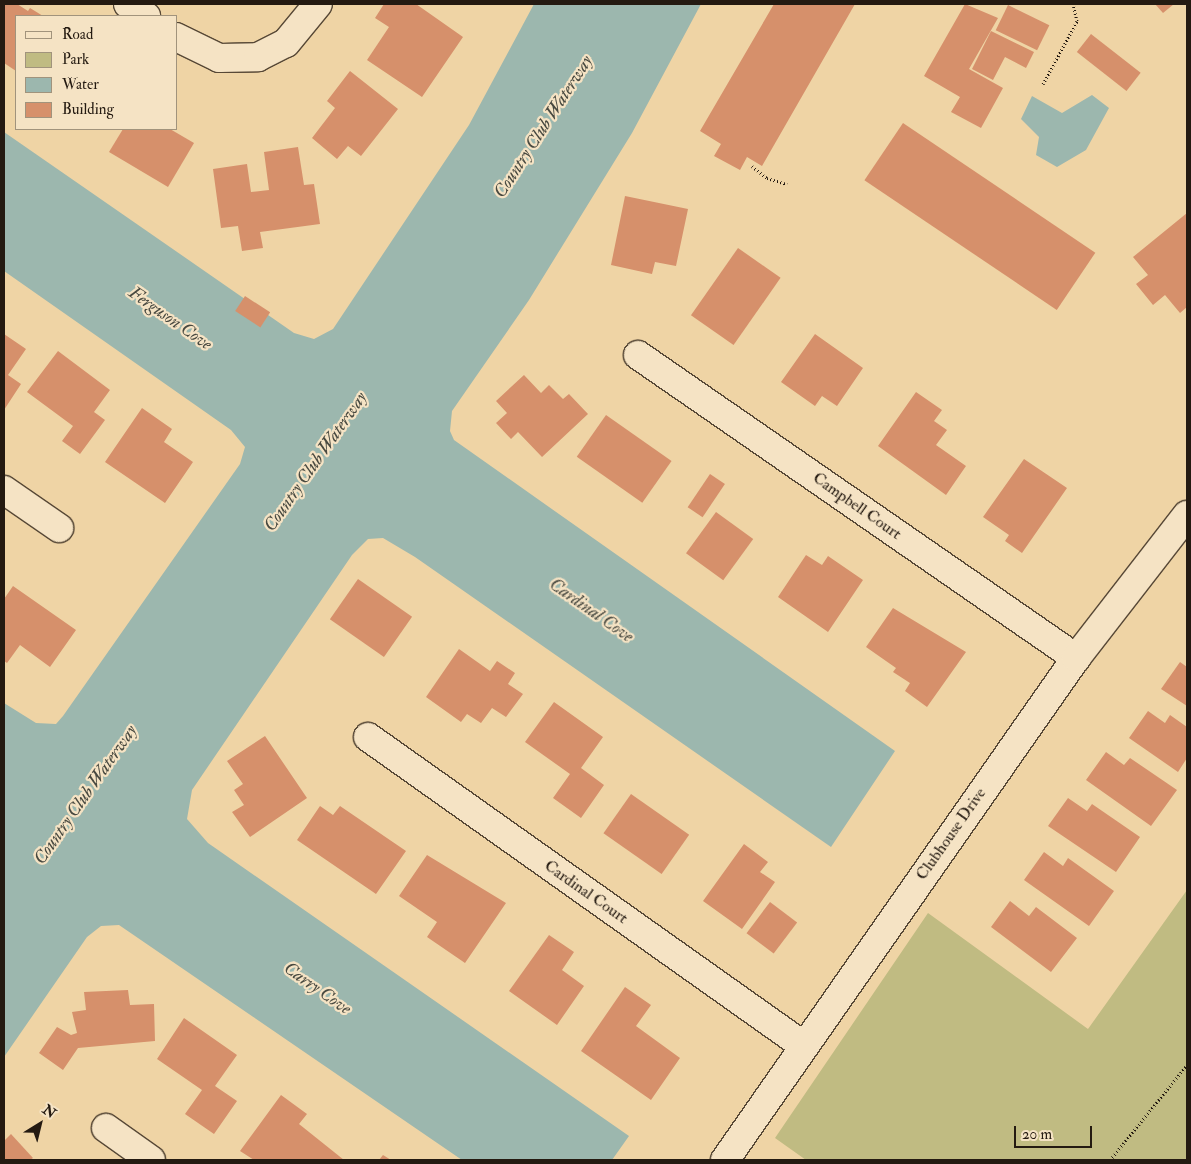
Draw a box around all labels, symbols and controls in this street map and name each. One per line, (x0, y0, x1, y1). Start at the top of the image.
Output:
legend (15, 15, 178, 130)
text: Road (62, 25, 93, 44)
text: Park (62, 50, 89, 69)
water label: Country Club Waterway (490, 52, 598, 202)
text: Water (62, 75, 99, 94)
text: Building (62, 100, 114, 119)
water label: Ferguson Cove (124, 282, 216, 356)
water label: Country Club Waterway (260, 388, 372, 536)
street label: Campbell Court (809, 468, 905, 544)
water label: Cardinal Cove (545, 574, 637, 648)
water label: Country Club Waterway (30, 721, 142, 869)
street label: Clubhouse Drive (912, 784, 990, 884)
street label: Cardinal Court (541, 856, 631, 928)
water label: Carry Cove (279, 958, 355, 1020)
north arrow (15, 1099, 65, 1149)
text: N (39, 1101, 59, 1122)
scale bar (1016, 1116, 1094, 1148)
text: 20 m (1022, 1125, 1052, 1144)

